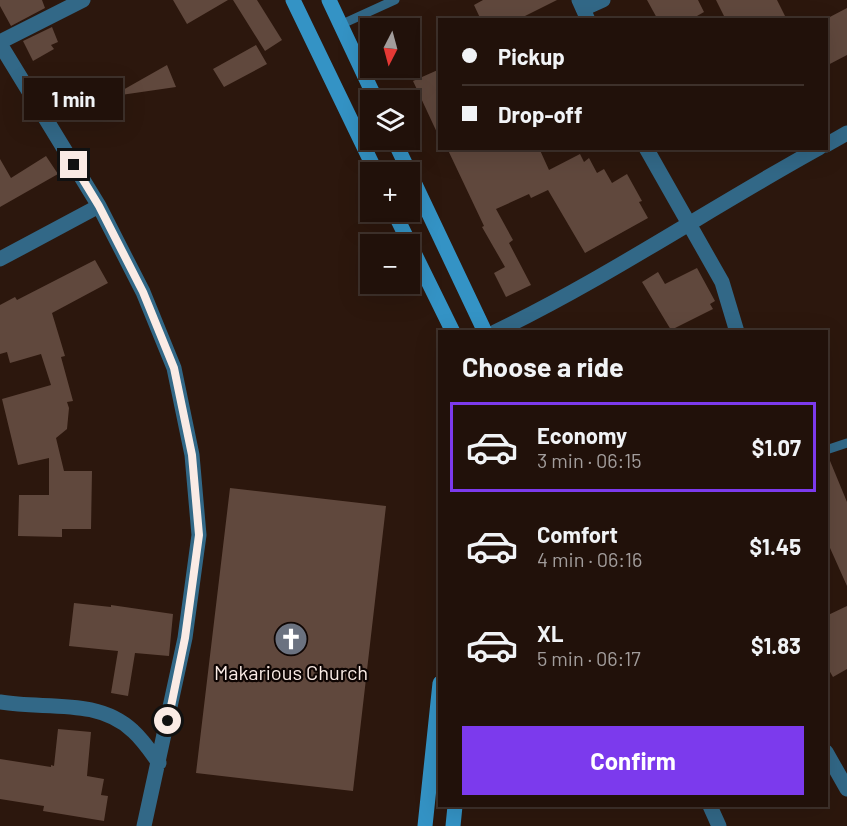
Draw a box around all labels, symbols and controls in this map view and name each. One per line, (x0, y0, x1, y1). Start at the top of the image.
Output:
north arrow (360, 18, 420, 78)
map controls (360, 18, 420, 294)
text: Pickup (498, 43, 565, 69)
callout: 1 min (25, 78, 124, 120)
text: 1 min (52, 87, 95, 111)
button: layers (360, 90, 420, 150)
text: Drop-off (498, 101, 582, 127)
route end (60, 151, 87, 178)
button: + (360, 162, 420, 222)
button: − (360, 234, 420, 294)
text: Choose a ride (462, 350, 624, 382)
icon: car (465, 420, 519, 474)
text: Economy (537, 422, 627, 448)
text: $1.07 (752, 434, 801, 460)
text: 3 min · 06:15 (537, 448, 642, 472)
icon: car (465, 519, 519, 573)
text: Comfort (537, 521, 618, 547)
text: $1.45 (750, 533, 801, 559)
text: 4 min · 06:16 (537, 547, 642, 571)
icon: car (465, 618, 519, 672)
text: XL (537, 620, 563, 646)
church icon: Makarious Church (273, 621, 309, 657)
text: $1.83 (751, 632, 801, 658)
text: 5 min · 06:17 (537, 646, 641, 670)
place label: Makarious Church (214, 660, 368, 684)
route start (154, 707, 181, 734)
button: Confirm (462, 726, 804, 795)

